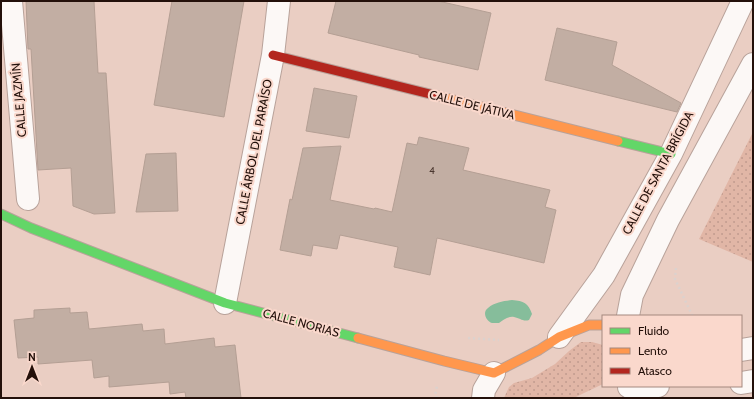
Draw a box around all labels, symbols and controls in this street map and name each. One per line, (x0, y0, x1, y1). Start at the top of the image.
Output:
street label: CALLE JAZMÍN (8, 62, 29, 138)
street label: CALLE ÁRBOL DEL PARAÍSO (232, 78, 275, 226)
street label: CALLE DE JÁTIVA (428, 87, 517, 123)
street label: CALLE DE SANTA BRÍGIDA (619, 108, 697, 237)
house number: 4 (429, 164, 435, 177)
street label: CALLE NORIAS (261, 305, 341, 340)
legend (602, 315, 742, 387)
text: Fluido (638, 323, 670, 338)
text: Lento (638, 343, 668, 358)
north arrow (12, 347, 52, 387)
text: N (28, 350, 36, 364)
text: Atasco (638, 363, 672, 378)

